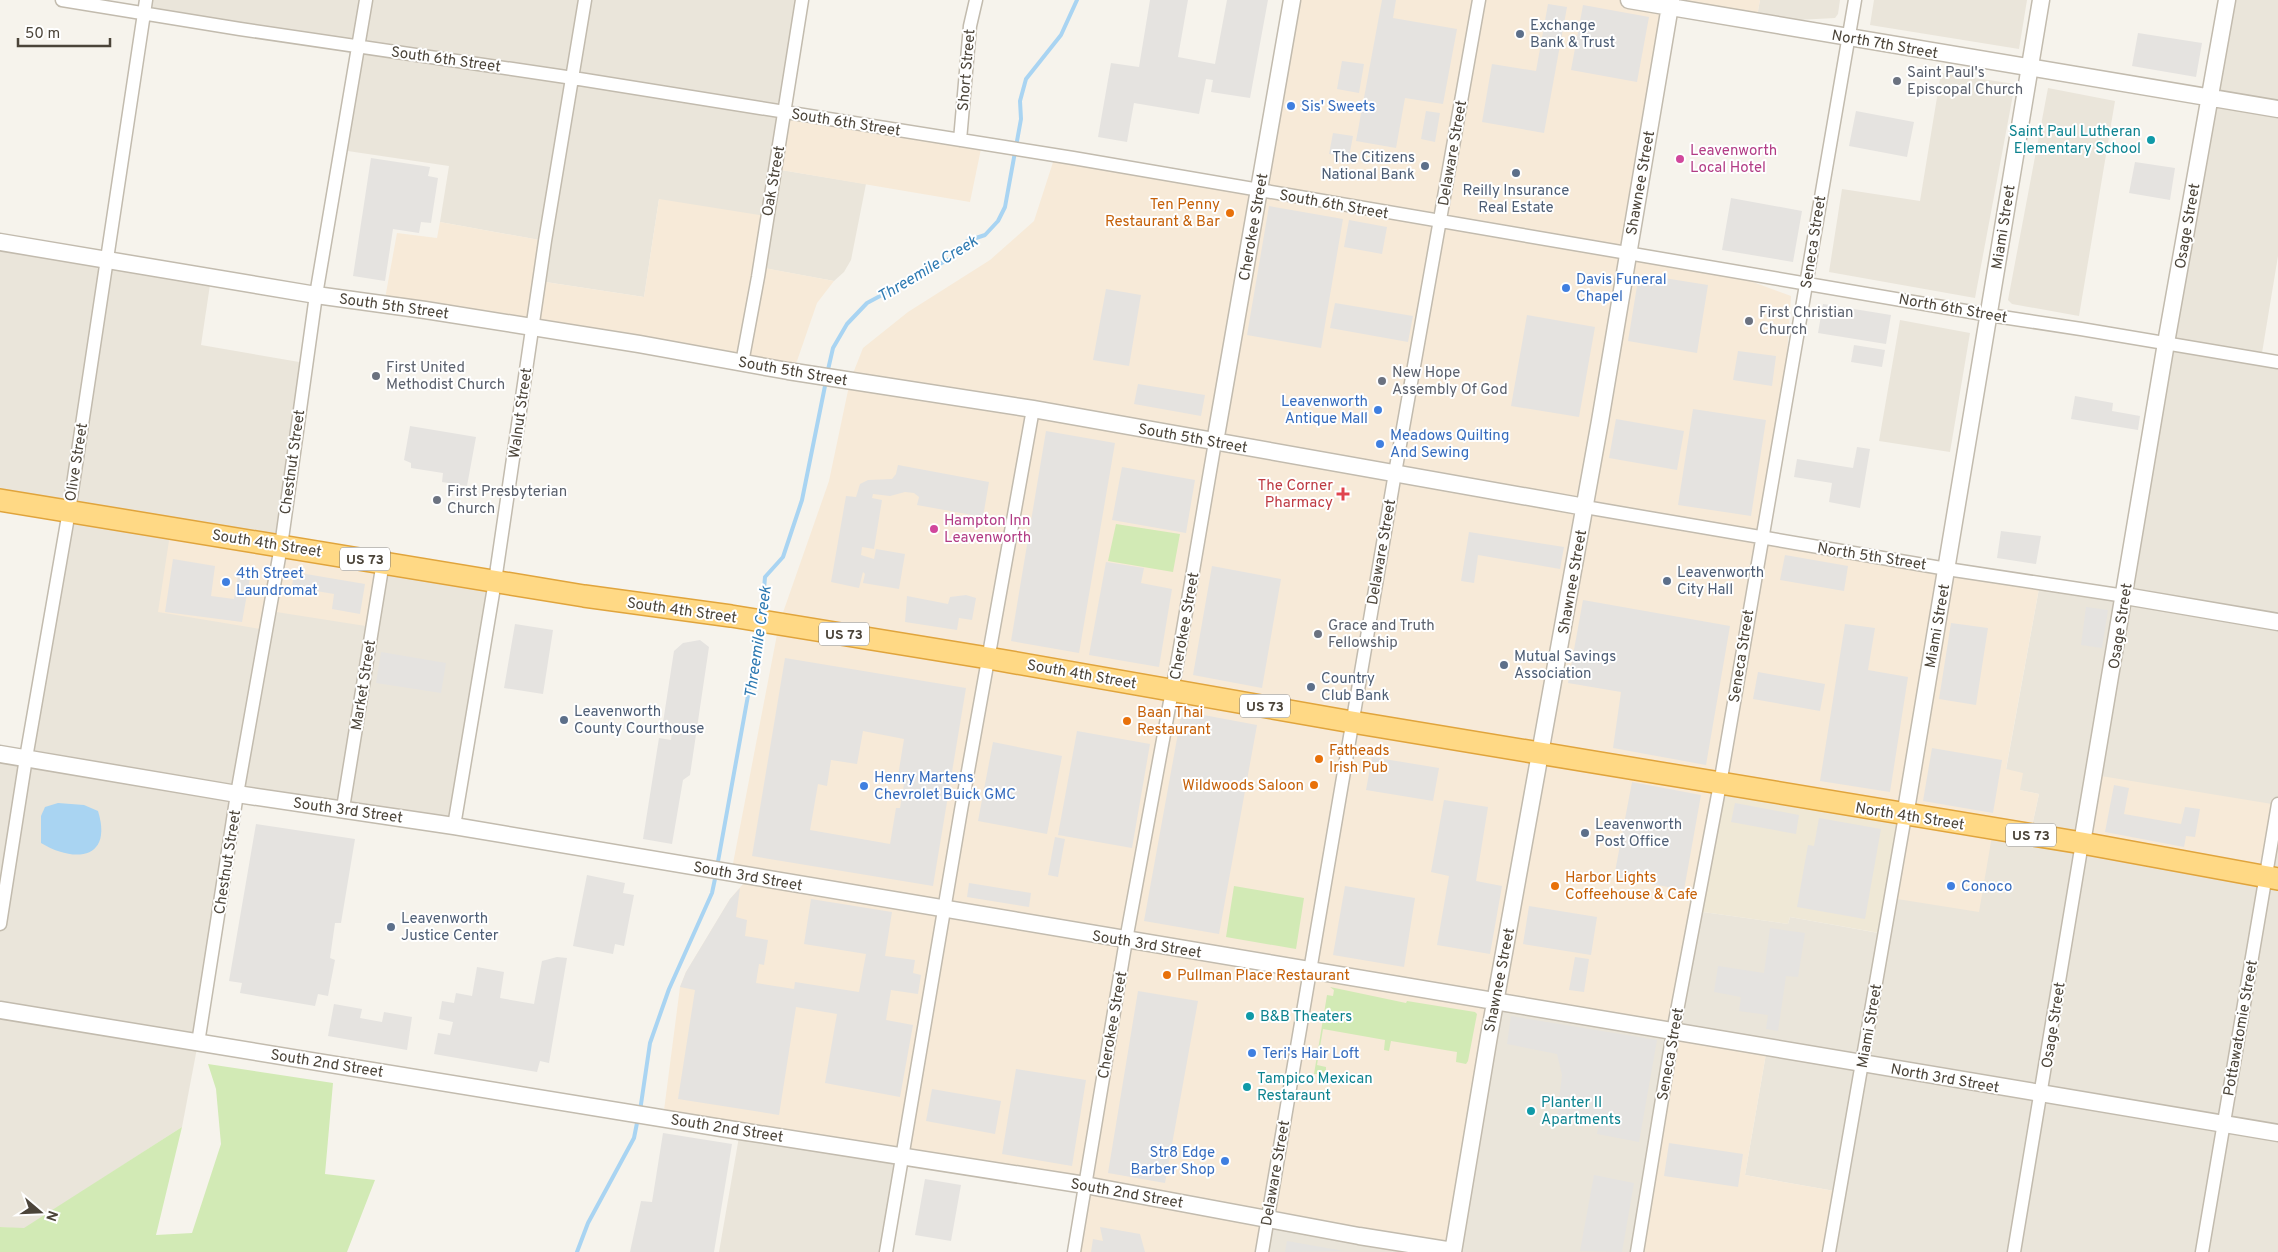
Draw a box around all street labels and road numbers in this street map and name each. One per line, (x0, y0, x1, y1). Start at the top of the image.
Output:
street label: North 7th Street (1830, 27, 1939, 64)
street label: Short Street (954, 28, 981, 112)
street label: South 6th Street (390, 43, 502, 78)
street label: Delaware Street (1435, 99, 1472, 208)
street label: South 6th Street (790, 105, 902, 142)
street label: Shawnee Street (1623, 129, 1660, 237)
street label: Oak Street (759, 144, 790, 218)
street label: Cherokee Street (1236, 172, 1273, 283)
street label: Osage Street (2172, 182, 2205, 271)
street label: Miami Street (1988, 184, 2021, 271)
street label: South 6th Street (1278, 187, 1390, 224)
street label: Seneca Street (1798, 194, 1831, 290)
street label: South 5th Street (338, 290, 450, 325)
street label: North 6th Street (1897, 291, 2009, 328)
street label: South 5th Street (737, 353, 849, 391)
street label: Walnut Street (506, 367, 537, 460)
street label: Chestnut Street (277, 409, 310, 516)
street label: South 5th Street (1137, 420, 1249, 458)
street label: Olive Street (62, 422, 93, 503)
street label: Delaware Street (1364, 498, 1401, 607)
street label: South 4th Street (211, 526, 323, 563)
street label: Shawnee Street (1555, 528, 1592, 636)
street label: North 5th Street (1816, 539, 1928, 575)
road number: US 73 (340, 548, 390, 570)
street label: Cherokee Street (1167, 571, 1204, 682)
street label: Osage Street (2105, 582, 2138, 671)
street label: Miami Street (1922, 583, 1955, 670)
street label: South 4th Street (626, 594, 738, 629)
street label: Seneca Street (1726, 608, 1759, 704)
road number: US 73 (819, 622, 869, 646)
street label: Market Street (348, 639, 381, 732)
street label: South 4th Street (1026, 656, 1138, 694)
road number: US 73 (1240, 694, 1290, 718)
street label: South 3rd Street (292, 794, 404, 829)
street label: North 4th Street (1854, 799, 1966, 835)
street label: Chestnut Street (211, 809, 246, 916)
road number: US 73 (2006, 824, 2056, 846)
street label: South 3rd Street (692, 859, 804, 896)
street label: South 3rd Street (1091, 927, 1203, 964)
street label: Shawnee Street (1481, 927, 1520, 1034)
street label: Pottawatomie Street (2220, 959, 2263, 1098)
street label: Cherokee Street (1095, 970, 1132, 1081)
street label: Osage Street (2038, 981, 2071, 1070)
street label: Miami Street (1854, 983, 1887, 1070)
street label: Seneca Street (1654, 1006, 1689, 1102)
street label: South 2nd Street (269, 1046, 385, 1083)
street label: North 3rd Street (1889, 1061, 2001, 1098)
street label: South 2nd Street (669, 1111, 785, 1148)
street label: Delaware Street (1258, 1119, 1295, 1228)
street label: South 2nd Street (1069, 1175, 1185, 1214)

